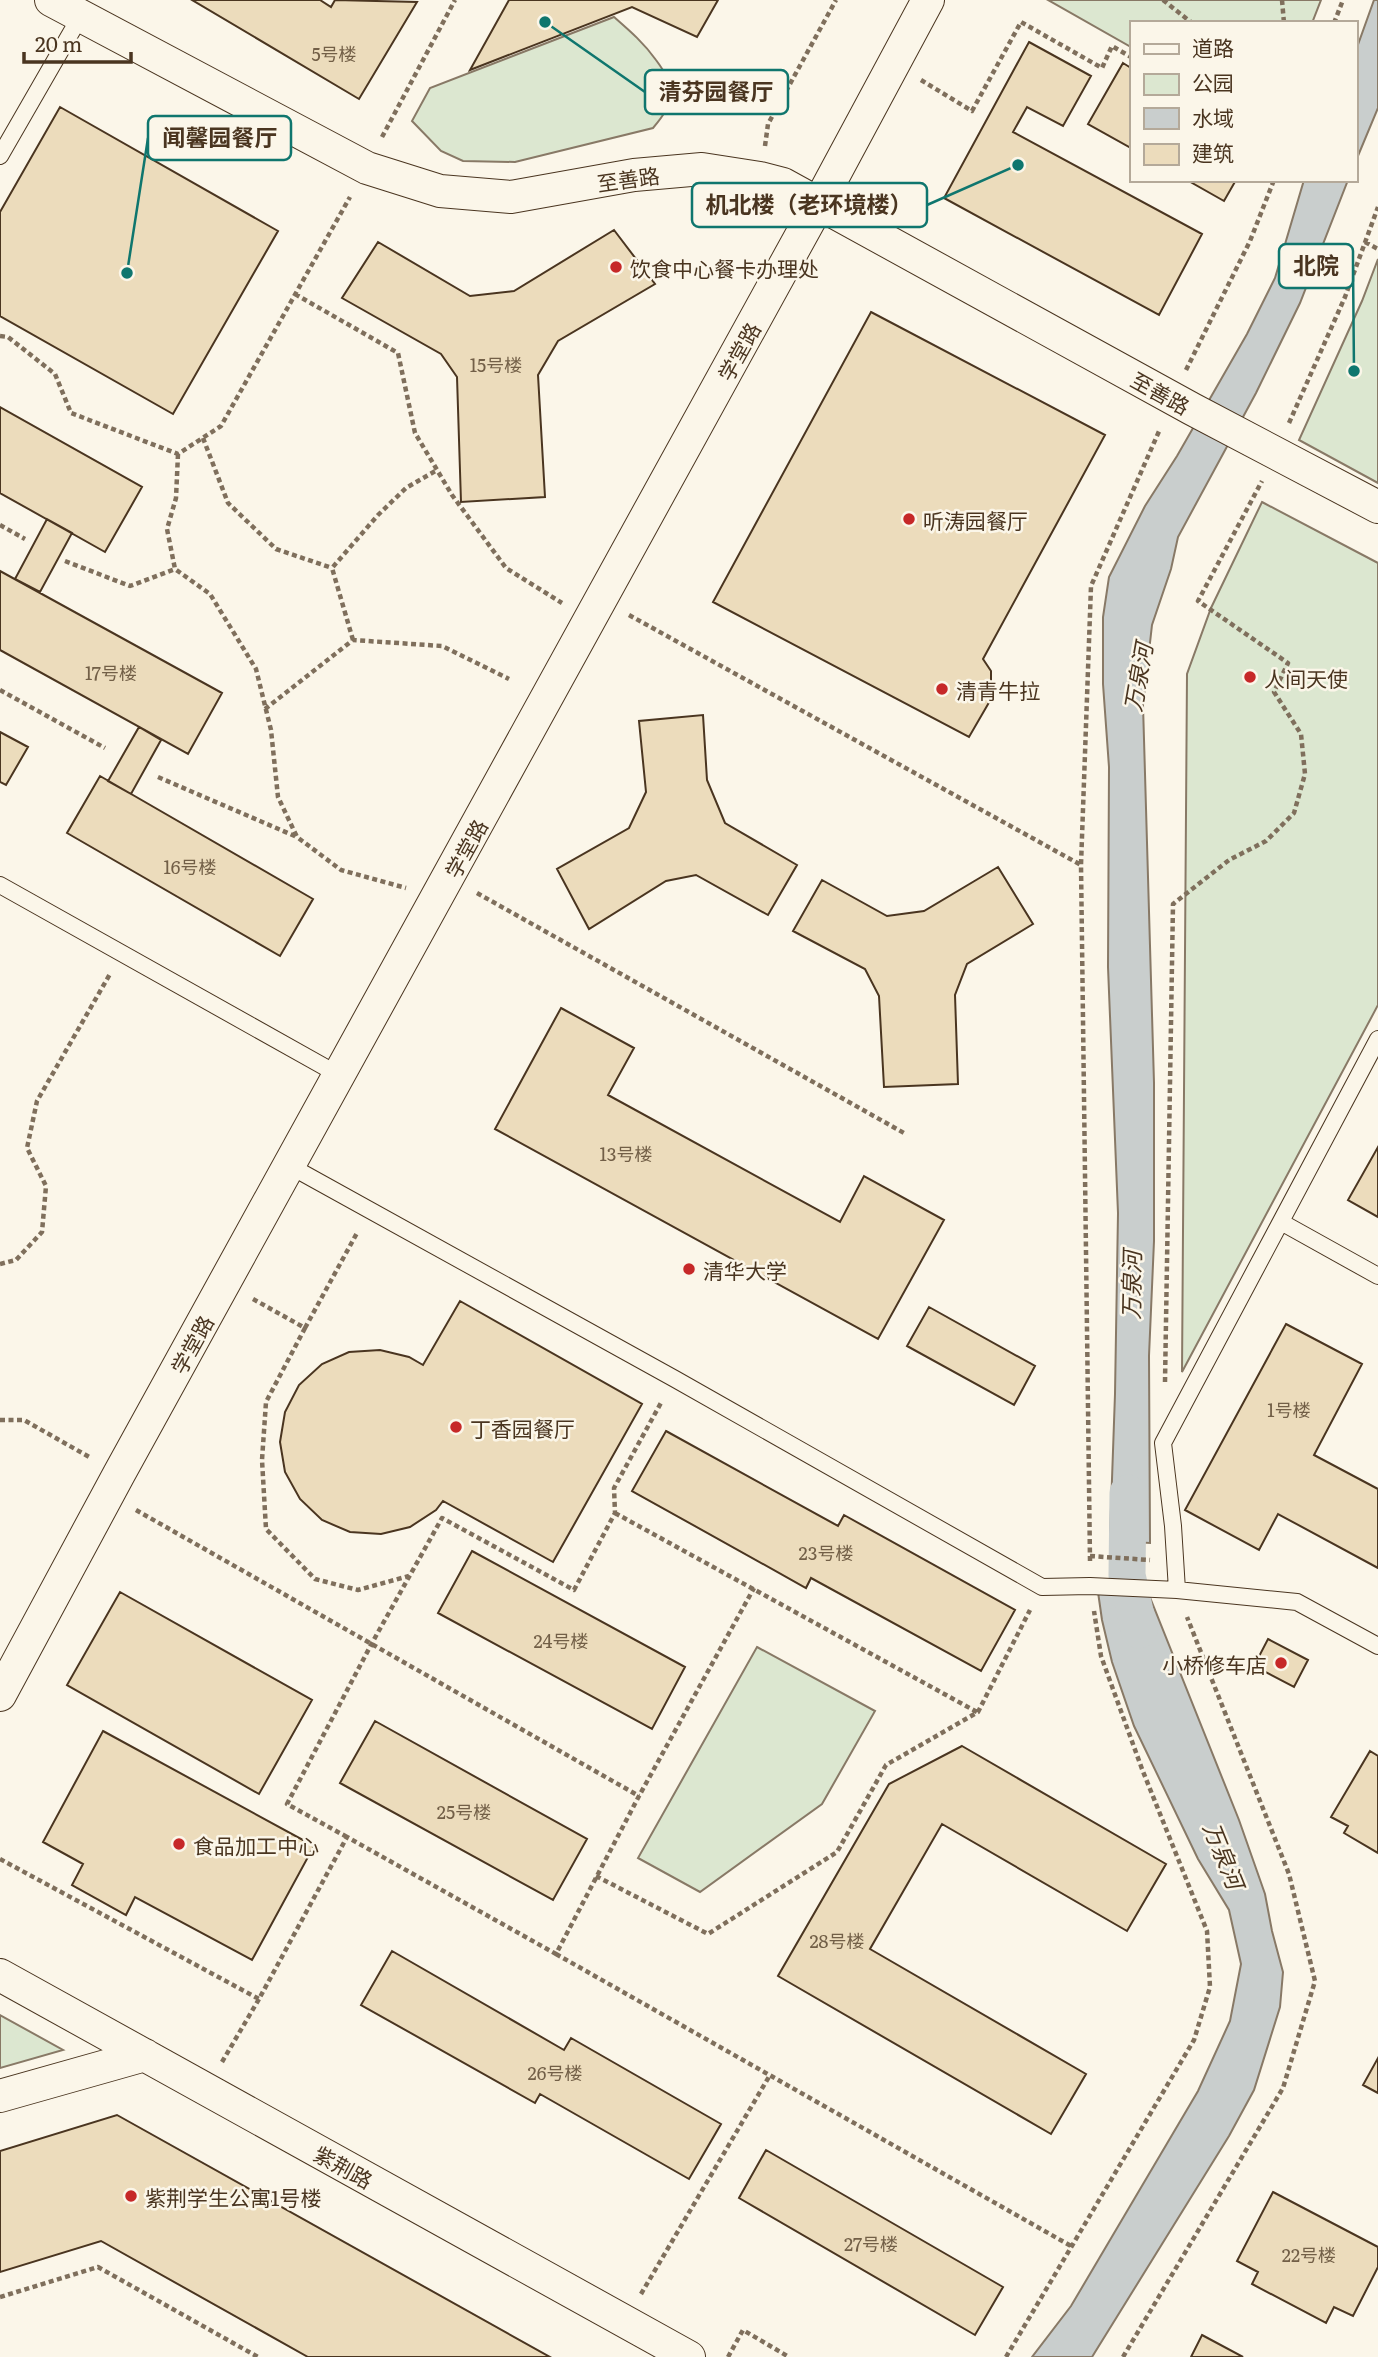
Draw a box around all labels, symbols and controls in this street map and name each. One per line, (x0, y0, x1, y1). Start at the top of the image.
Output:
scale bar (24, 21, 131, 65)
legend (1130, 21, 1357, 182)
text: 20 m (35, 27, 82, 58)
text: 道路 (1192, 31, 1234, 62)
house number: 5号楼 (311, 40, 357, 67)
text: 公园 (1192, 66, 1234, 97)
callout: 清芬园餐厅 (645, 70, 788, 114)
text: 清芬园餐厅 (659, 73, 774, 107)
text: 水域 (1192, 101, 1234, 132)
callout: 闻馨园餐厅 (148, 116, 291, 160)
text: 闻馨园餐厅 (163, 119, 278, 153)
text: 建筑 (1192, 136, 1234, 167)
street label: 至善路 (595, 158, 661, 198)
callout: 机北楼（老环境楼） (692, 183, 927, 227)
text: 机北楼（老环境楼） (706, 186, 913, 220)
callout: 北院 (1279, 244, 1353, 288)
text: 北院 (1293, 247, 1339, 281)
place label: 饮食中心餐卡办理处 (630, 252, 819, 283)
marker: 饮食中心餐卡办理处 (608, 259, 624, 275)
street label: 学堂路 (709, 316, 767, 386)
house number: 15号楼 (470, 351, 522, 378)
street label: 至善路 (1126, 363, 1196, 421)
place label: 听涛园餐厅 (923, 504, 1028, 535)
marker: 听涛园餐厅 (901, 511, 917, 527)
water label: 万泉河 (1114, 636, 1160, 714)
house number: 17号楼 (85, 659, 137, 686)
place label: 人间天使 (1264, 662, 1348, 693)
marker: 人间天使 (1242, 669, 1258, 685)
place label: 清青牛拉 (956, 674, 1040, 705)
marker: 清青牛拉 (934, 681, 950, 697)
street label: 学堂路 (436, 813, 494, 883)
house number: 16号楼 (164, 853, 217, 880)
house number: 13号楼 (599, 1140, 653, 1167)
water label: 万泉河 (1112, 1246, 1148, 1320)
place label: 清华大学 (703, 1254, 787, 1285)
marker: 清华大学 (681, 1261, 697, 1277)
street label: 学堂路 (162, 1309, 220, 1379)
house number: 1号楼 (1267, 1396, 1311, 1423)
place label: 丁香园餐厅 (470, 1412, 575, 1443)
marker: 丁香园餐厅 (448, 1419, 464, 1435)
house number: 23号楼 (799, 1539, 853, 1566)
house number: 24号楼 (533, 1627, 589, 1654)
place label: 小桥修车店 (1162, 1648, 1267, 1679)
marker: 小桥修车店 (1273, 1655, 1289, 1671)
house number: 25号楼 (437, 1798, 491, 1825)
water label: 万泉河 (1196, 1817, 1255, 1897)
place label: 食品加工中心 (193, 1829, 319, 1860)
marker: 食品加工中心 (171, 1836, 187, 1852)
house number: 28号楼 (809, 1927, 865, 1954)
house number: 26号楼 (528, 2059, 582, 2086)
street label: 紫荆路 (309, 2137, 379, 2195)
place label: 紫荆学生公寓1号楼 (145, 2181, 322, 2212)
marker: 紫荆学生公寓1号楼 (123, 2188, 139, 2204)
house number: 27号楼 (844, 2230, 898, 2257)
house number: 22号楼 (1282, 2241, 1336, 2268)

